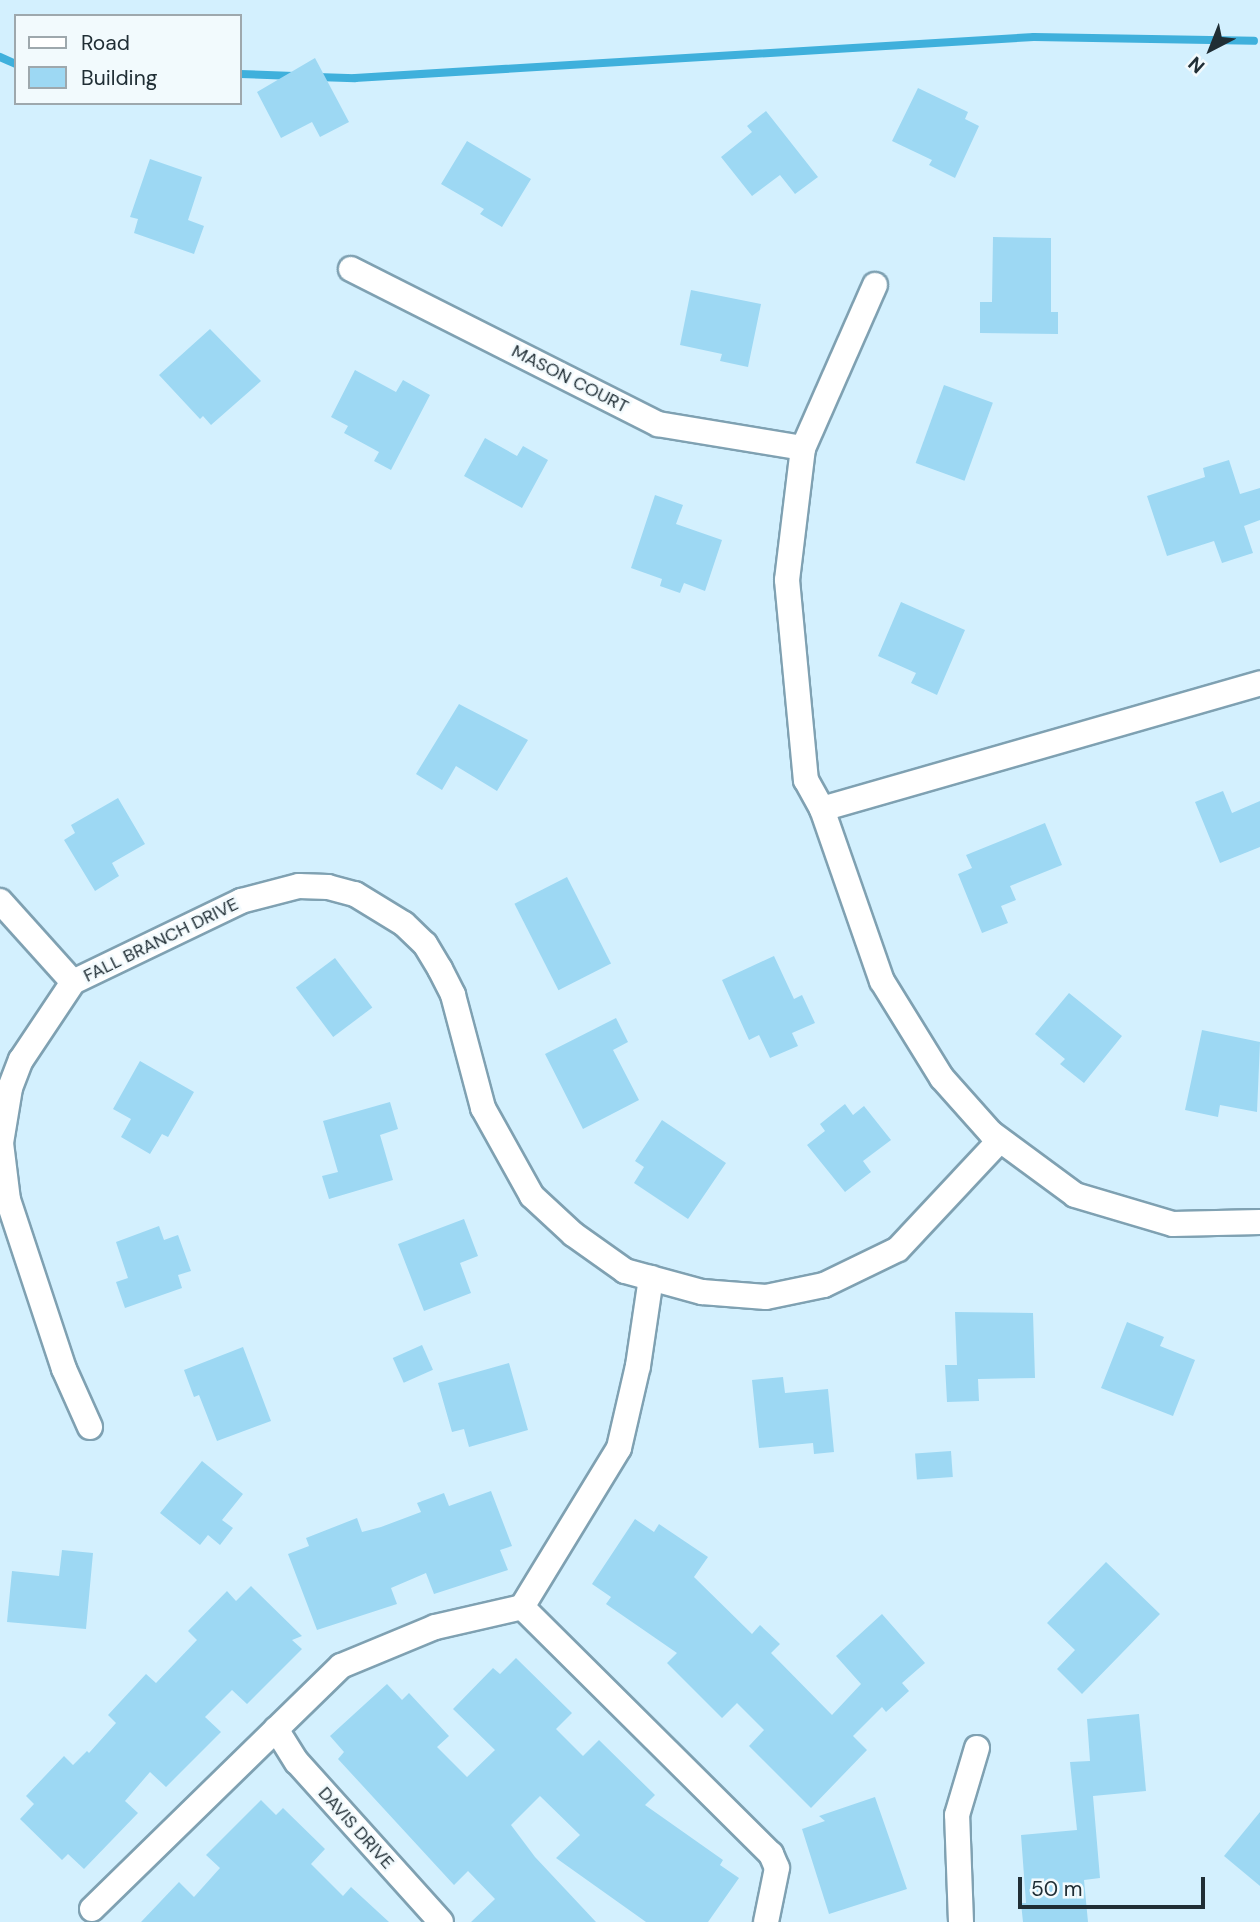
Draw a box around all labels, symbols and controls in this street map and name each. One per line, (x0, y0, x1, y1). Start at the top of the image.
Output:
legend (14, 14, 242, 105)
north arrow (1176, 14, 1246, 84)
text: Road (81, 29, 130, 57)
text: N (1183, 51, 1210, 79)
text: Building (81, 64, 157, 92)
street label: MASON COURT (508, 340, 632, 418)
street label: FALL BRANCH DRIVE (80, 893, 242, 987)
street label: DAVIS DRIVE (314, 1783, 398, 1873)
scale bar (1022, 1862, 1209, 1906)
text: 50 m (1031, 1875, 1082, 1903)

